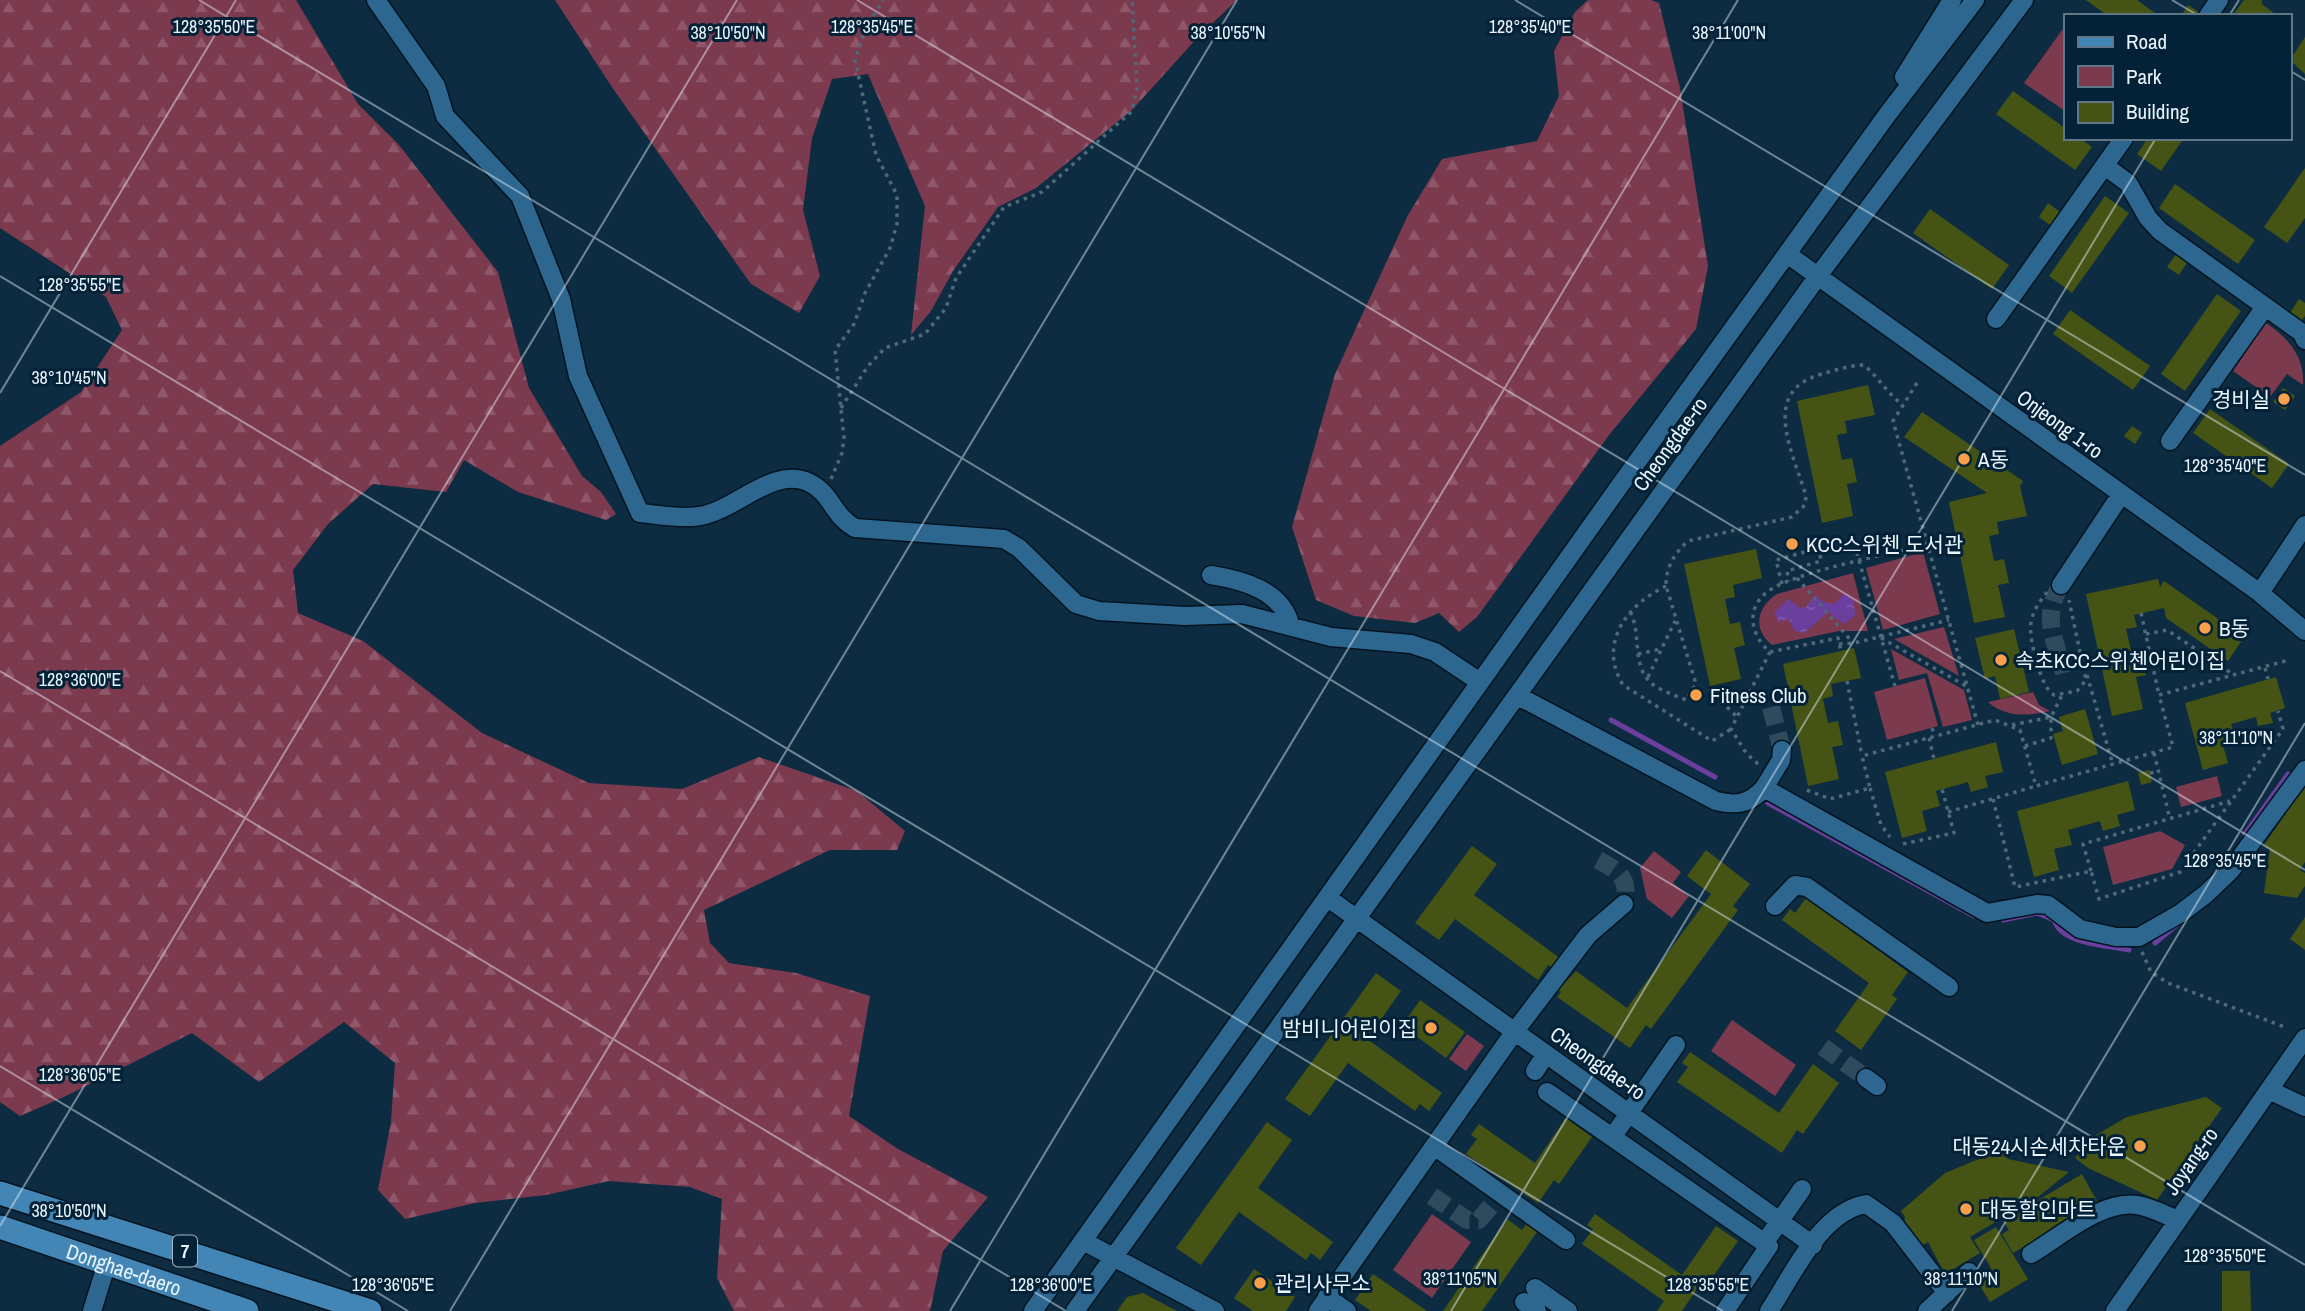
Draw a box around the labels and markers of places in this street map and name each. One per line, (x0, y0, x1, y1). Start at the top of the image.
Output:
place label: 경비실 (2212, 385, 2270, 414)
marker: 경비실 (2276, 391, 2292, 407)
place label: A동 (1977, 445, 2009, 474)
marker: A동 (1956, 451, 1972, 467)
place label: KCC스위첸 도서관 (1806, 530, 1963, 559)
marker: KCC스위첸 도서관 (1784, 536, 1800, 552)
place label: B동 (2219, 614, 2250, 643)
marker: B동 (2197, 620, 2213, 636)
place label: 속초KCC스위첸어린이집 (2015, 646, 2225, 675)
marker: 속초KCC스위첸어린이집 (1993, 652, 2009, 668)
place label: Fitness Club (1710, 681, 1807, 710)
marker: Fitness Club (1688, 687, 1704, 703)
place label: 밤비니어린이집 (1282, 1014, 1417, 1043)
marker: 밤비니어린이집 (1423, 1020, 1439, 1036)
place label: 대동24시손세차타운 (1952, 1132, 2126, 1161)
marker: 대동24시손세차타운 (2132, 1138, 2148, 1154)
place label: 대동할인마트 (1980, 1195, 2096, 1224)
marker: 대동할인마트 (1958, 1201, 1974, 1217)
place label: 관리사무소 (1274, 1269, 1371, 1298)
marker: 관리사무소 (1252, 1275, 1268, 1291)

